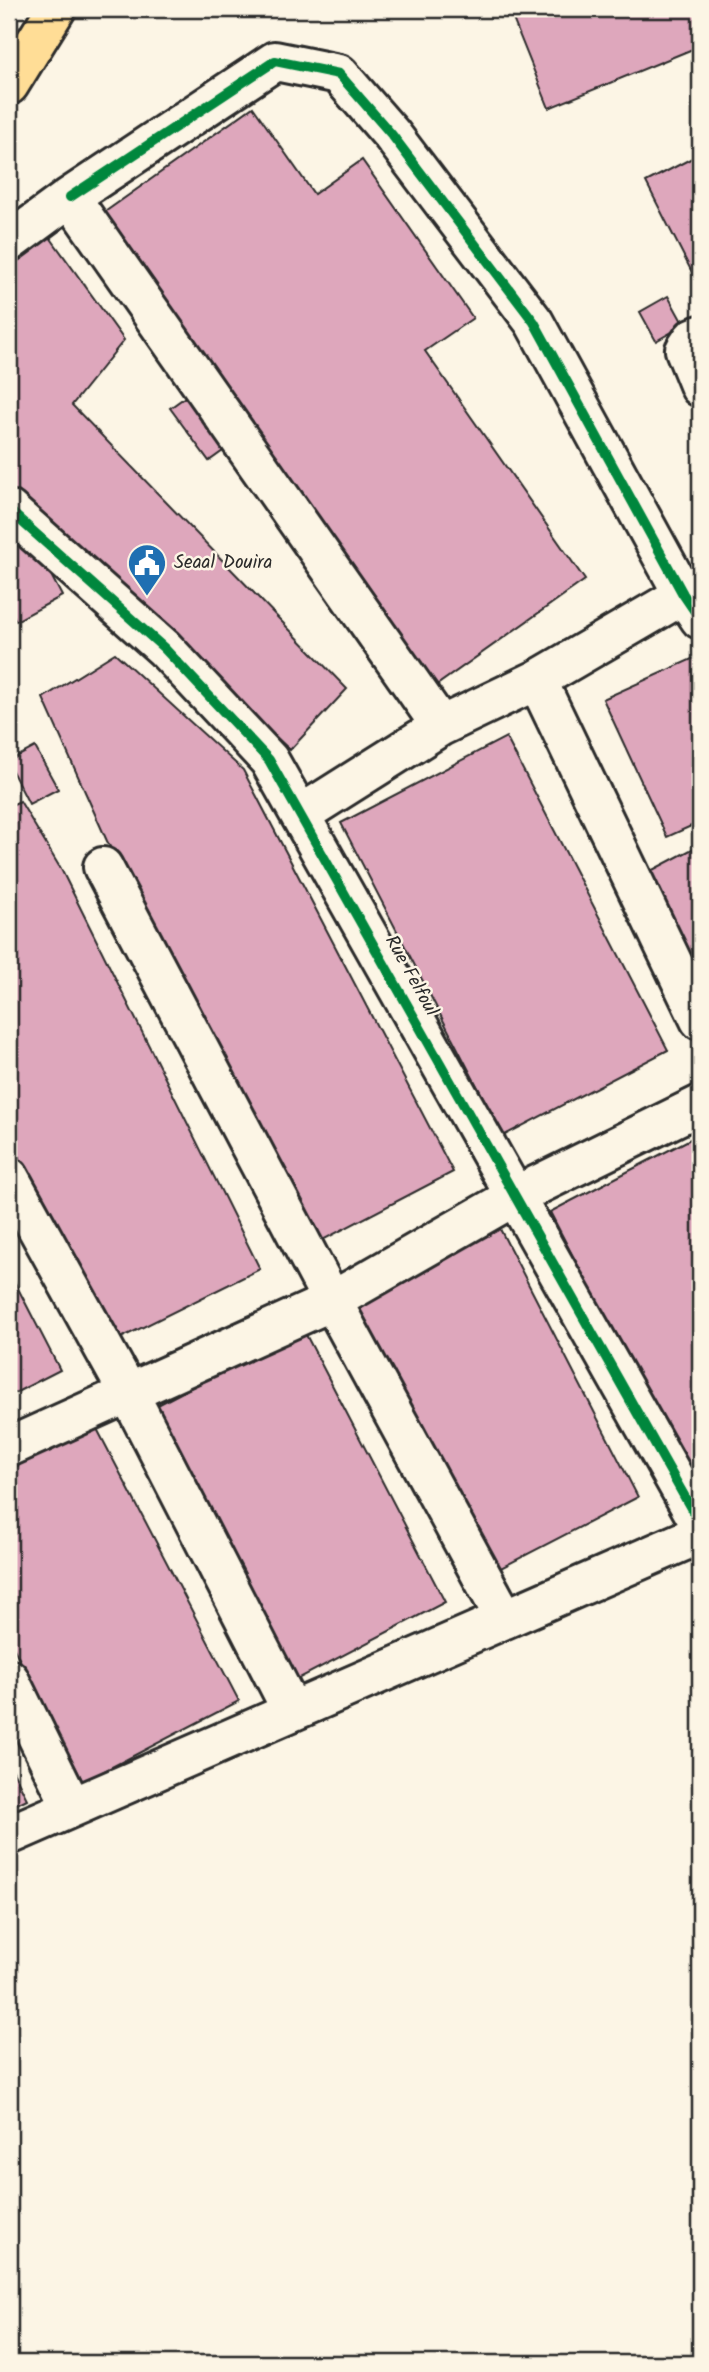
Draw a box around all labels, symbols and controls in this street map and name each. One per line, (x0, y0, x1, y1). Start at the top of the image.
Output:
public building icon: Seaal Douira (126, 542, 168, 597)
place label: Seaal Douira (174, 548, 272, 578)
street label: Rue Felfoul (376, 930, 446, 1023)

